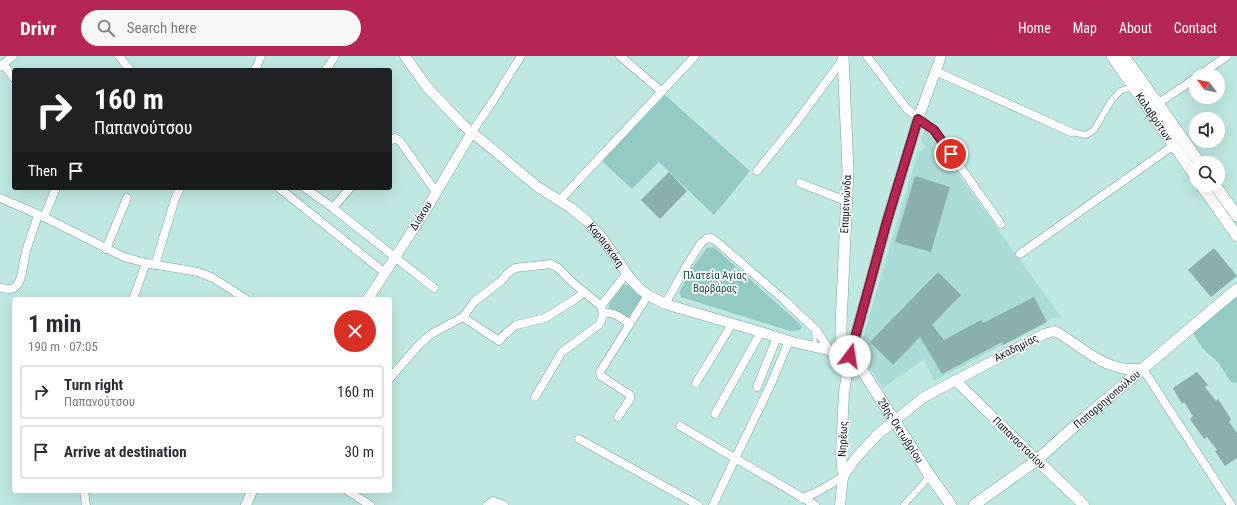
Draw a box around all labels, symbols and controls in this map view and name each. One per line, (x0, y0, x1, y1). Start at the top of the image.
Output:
search box (81, 10, 361, 46)
text: Drivr (20, 17, 57, 40)
icon: search (95, 17, 117, 39)
text: Search here (127, 19, 196, 37)
text: Home (1018, 20, 1051, 36)
text: Map (1073, 20, 1097, 36)
text: About (1119, 20, 1152, 36)
text: Contact (1174, 20, 1217, 36)
north arrow (1189, 68, 1225, 104)
map controls (1189, 68, 1225, 192)
text: 160 m (94, 83, 164, 116)
icon: right (28, 84, 80, 136)
street label: Καλαβρύτων (1133, 90, 1176, 144)
button: sound (1189, 112, 1225, 148)
text: Παπανούτσου (94, 117, 192, 138)
pin (934, 137, 968, 171)
icon: arrive (940, 143, 962, 165)
button: search (1189, 156, 1225, 192)
icon: arrive (65, 160, 87, 182)
text: Then (28, 162, 57, 180)
street label: Επαμεινώνδα (838, 174, 854, 234)
street label: Διάκου (407, 199, 435, 233)
street label: Καραισκάκη (585, 220, 627, 270)
park label: Πλατεία Αγίας Βαρβάρας (683, 269, 747, 295)
text: 1 min (28, 310, 81, 338)
button: close (334, 310, 376, 352)
street label: Ακαδημίας (992, 331, 1040, 365)
position arrow (829, 335, 871, 377)
text: 190 m · 07:05 (28, 339, 98, 354)
street label: Παπαρρηγοπούλου (1071, 367, 1143, 431)
text: Turn right (64, 376, 123, 394)
icon: right (30, 381, 52, 403)
text: 160 m (337, 383, 374, 401)
text: Παπανούτσου (64, 394, 135, 409)
street label: 28ης Οκτωβρίου (875, 396, 926, 465)
street label: Παπαναστασίου (990, 414, 1048, 472)
street label: Νηρέως (836, 421, 850, 457)
icon: arrive (30, 441, 52, 463)
text: Arrive at destination (64, 443, 187, 461)
text: 30 m (344, 443, 374, 461)

